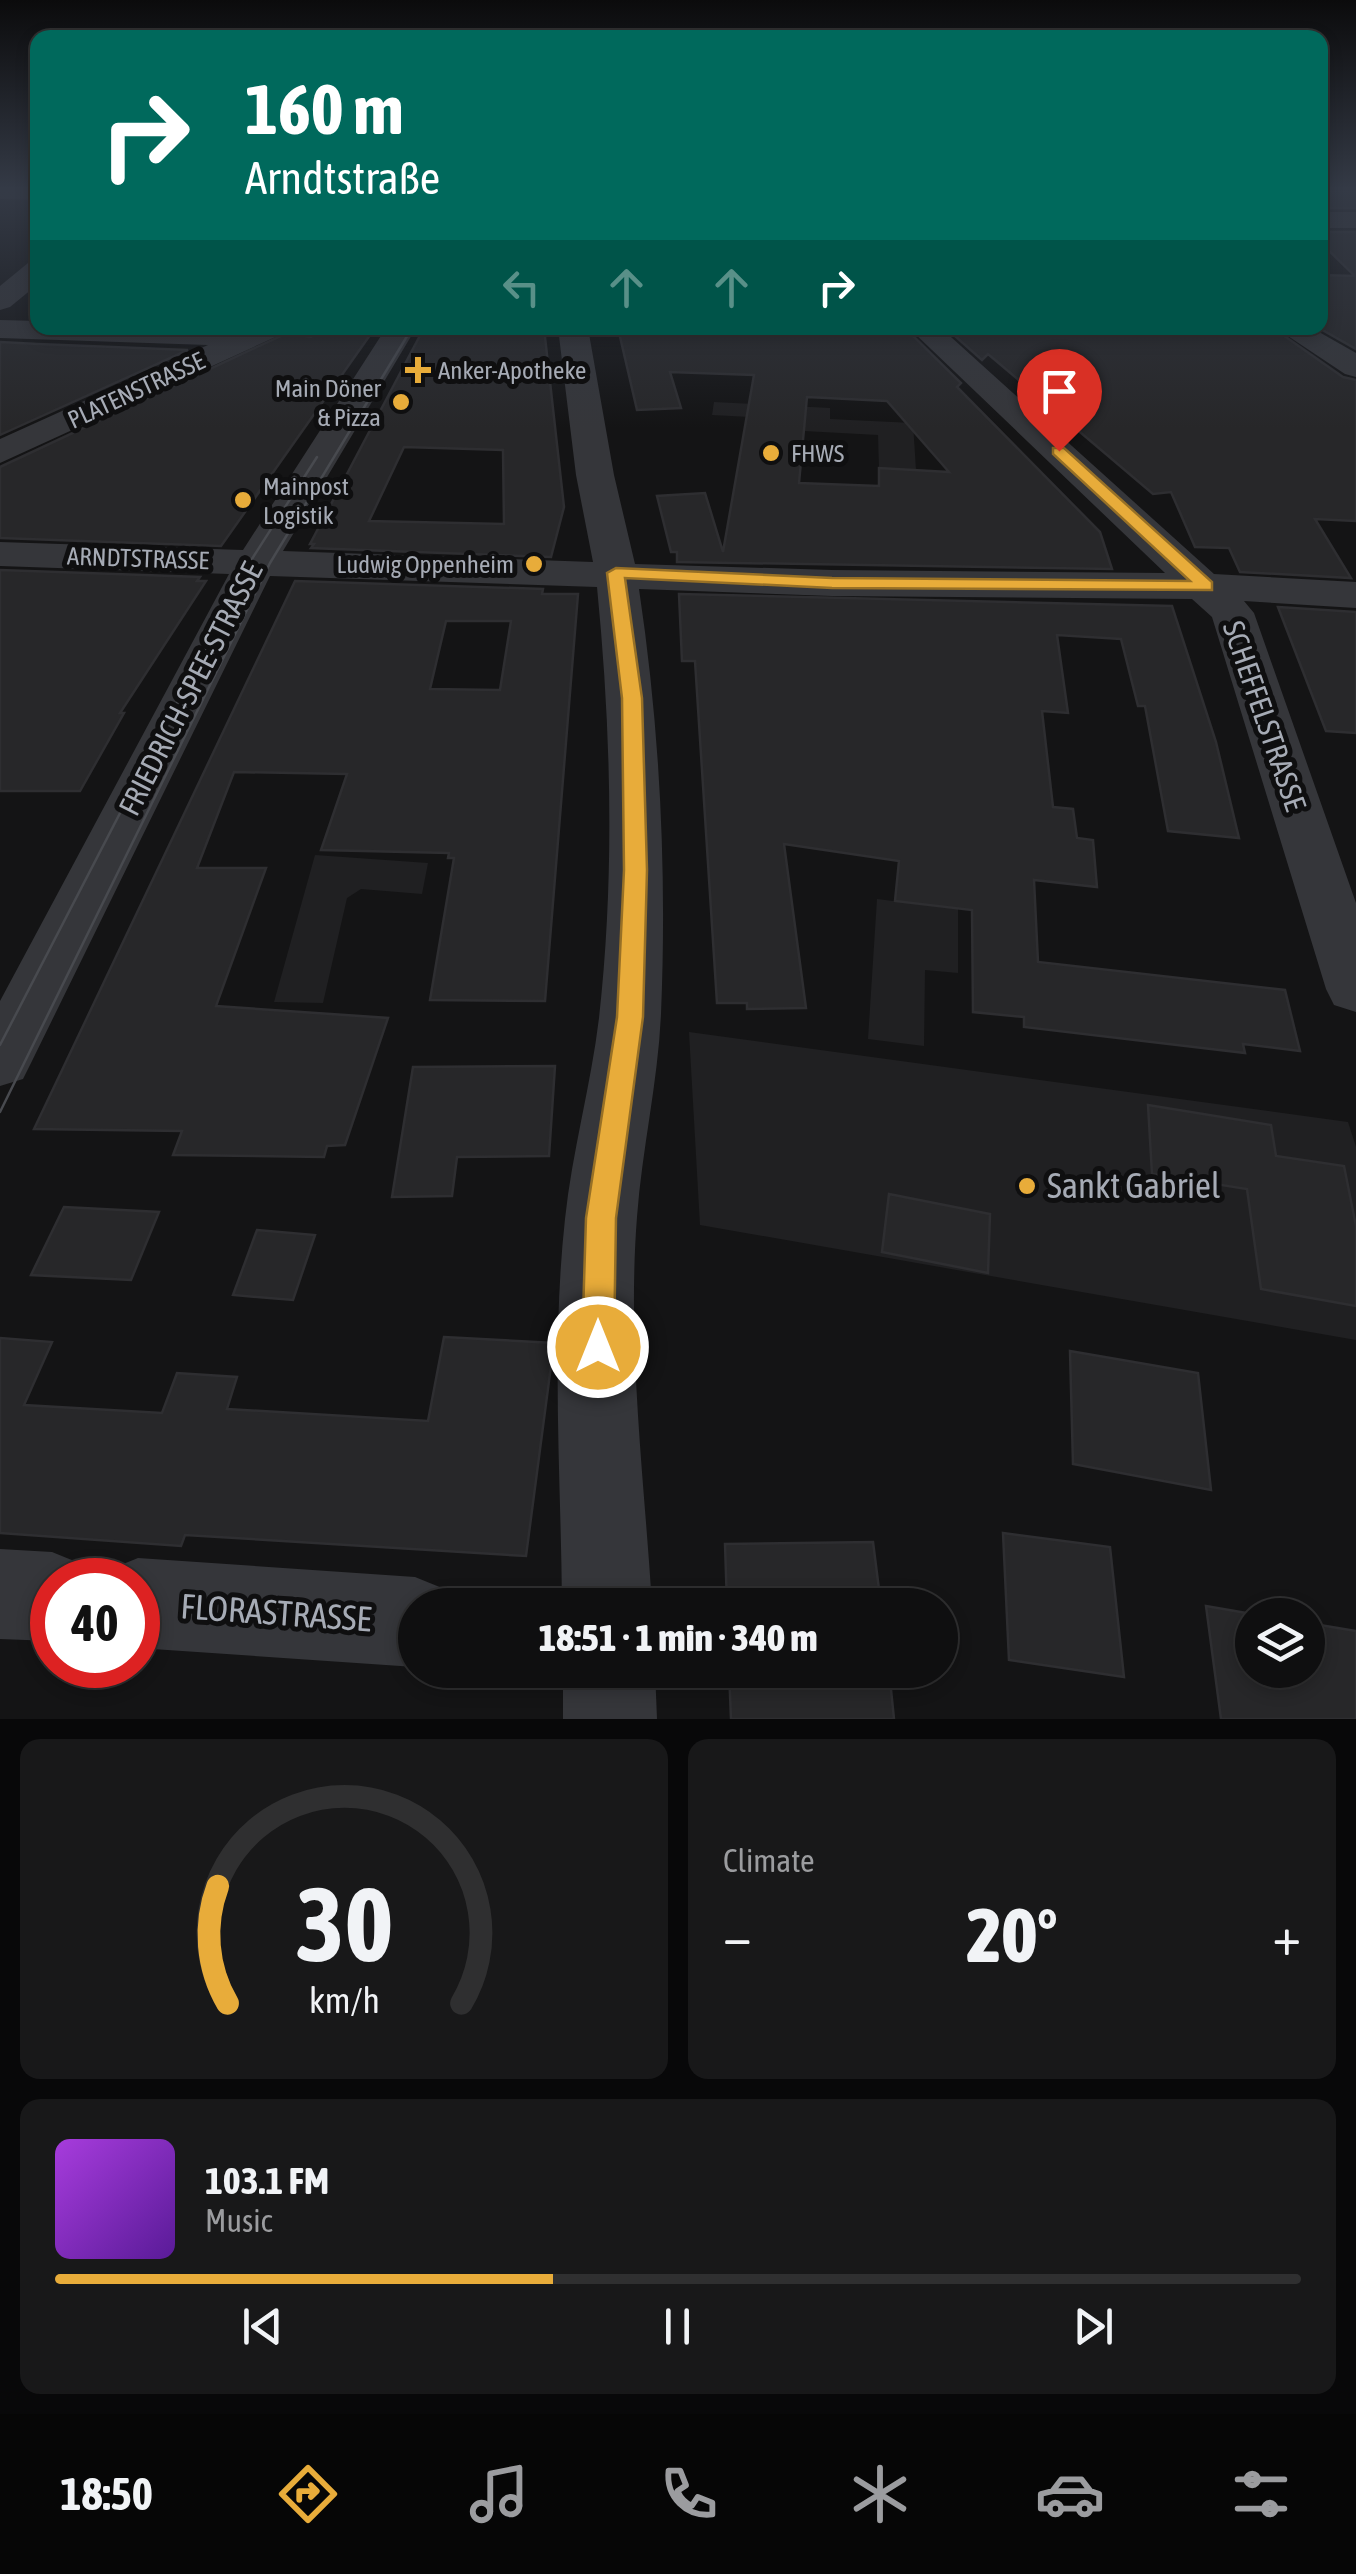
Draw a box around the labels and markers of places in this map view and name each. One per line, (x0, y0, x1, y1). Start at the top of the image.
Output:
pin (1017, 349, 1102, 452)
place label: Anker-Apotheke (438, 356, 586, 384)
marker: Anker-Apotheke (407, 359, 429, 381)
place label: Main Döner & Pizza (275, 374, 382, 431)
marker: Main Döner & Pizza (390, 391, 412, 413)
place label: FHWS (791, 439, 844, 467)
marker: FHWS (760, 442, 782, 464)
place label: Mainpost Logistik (263, 472, 349, 529)
marker: Mainpost Logistik (232, 489, 254, 511)
place label: Ludwig Oppenheim (337, 550, 514, 578)
marker: Ludwig Oppenheim (523, 553, 545, 575)
place label: Sankt Gabriel (1047, 1165, 1220, 1205)
marker: Sankt Gabriel (1016, 1175, 1038, 1197)

